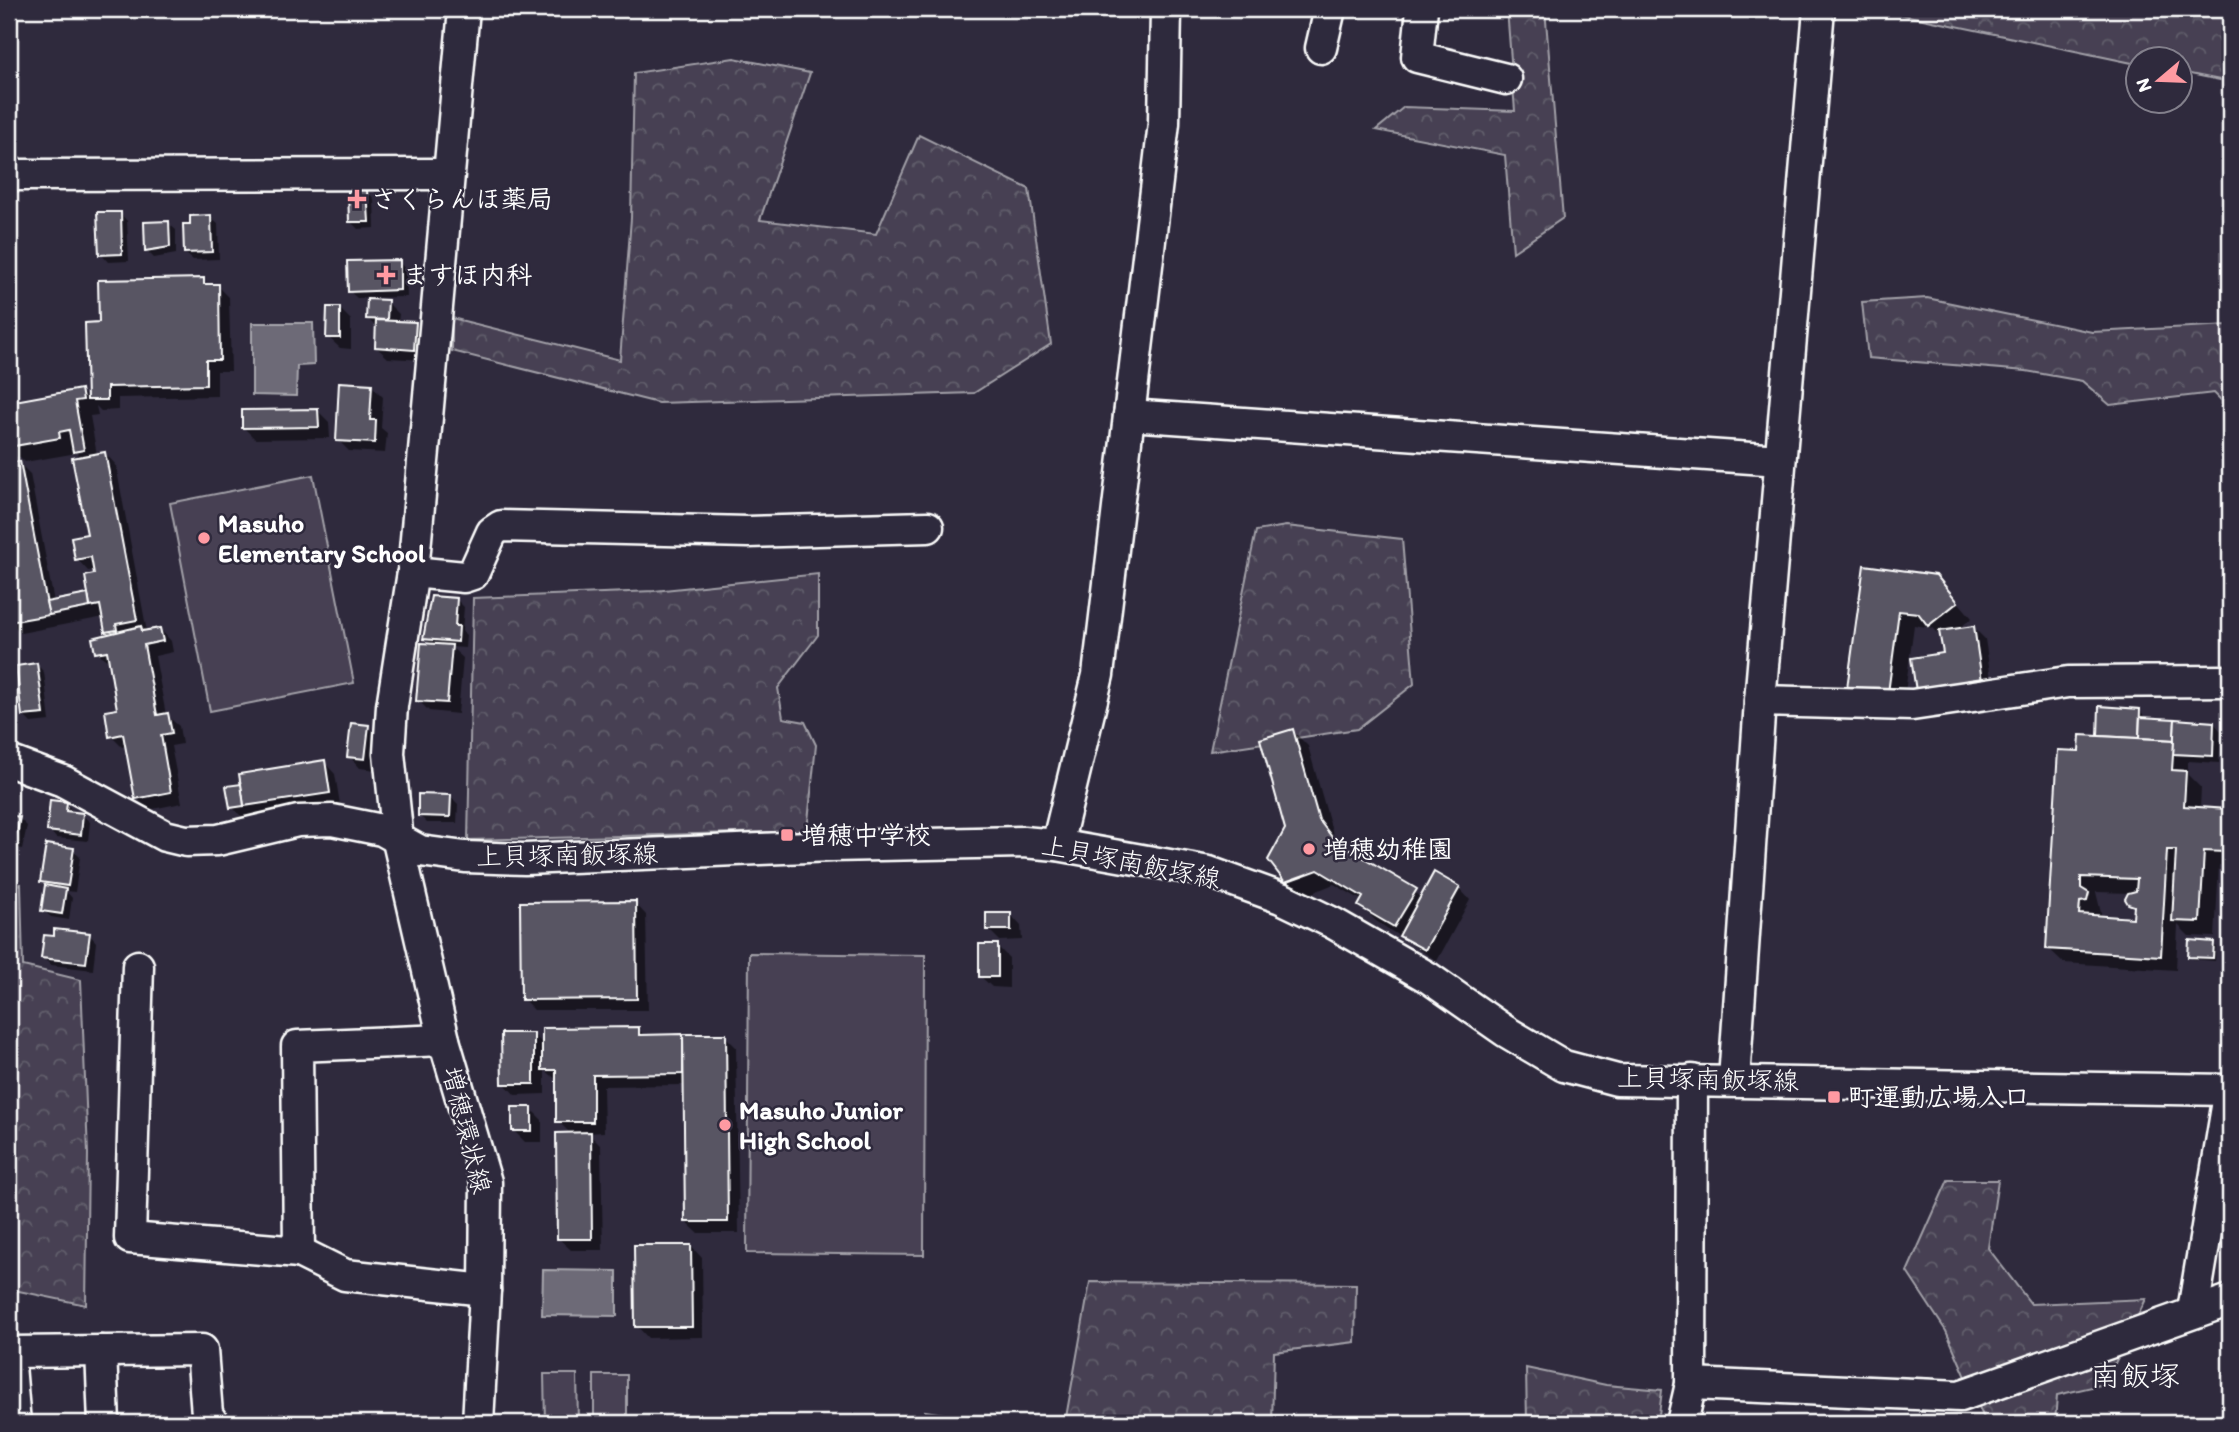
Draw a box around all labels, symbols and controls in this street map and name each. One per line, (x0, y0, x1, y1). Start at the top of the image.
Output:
north arrow (2124, 46, 2194, 116)
text: N (2130, 76, 2156, 95)
place label: さくらんほ薬局 (371, 183, 553, 215)
marker: さくらんほ薬局 (349, 191, 365, 207)
place label: ますほ内科 (402, 259, 532, 291)
marker: ますほ内科 (376, 265, 396, 285)
place label: Masuho Elementary School (218, 507, 426, 569)
marker: Masuho Elementary School (196, 530, 212, 546)
place label: 増穂中学校 (801, 819, 931, 851)
marker: 増穂中学校 (779, 827, 795, 843)
street label: 上貝塚南飯塚線 (1039, 829, 1223, 895)
place label: 増穂幼稚園 (1323, 833, 1453, 865)
street label: 上貝塚南飯塚線 (476, 837, 658, 873)
marker: 増穂幼稚園 (1301, 841, 1317, 857)
street label: 上貝塚南飯塚線 (1617, 1061, 1799, 1097)
street label: 増穂環状線 (436, 1063, 498, 1197)
place label: 町運動広場入口 (1848, 1081, 2030, 1113)
marker: 町運動広場入口 (1826, 1089, 1842, 1105)
place label: Masuho Junior High School (739, 1094, 904, 1156)
marker: Masuho Junior High School (717, 1117, 733, 1133)
district label: 南飯塚 (2090, 1357, 2180, 1394)

